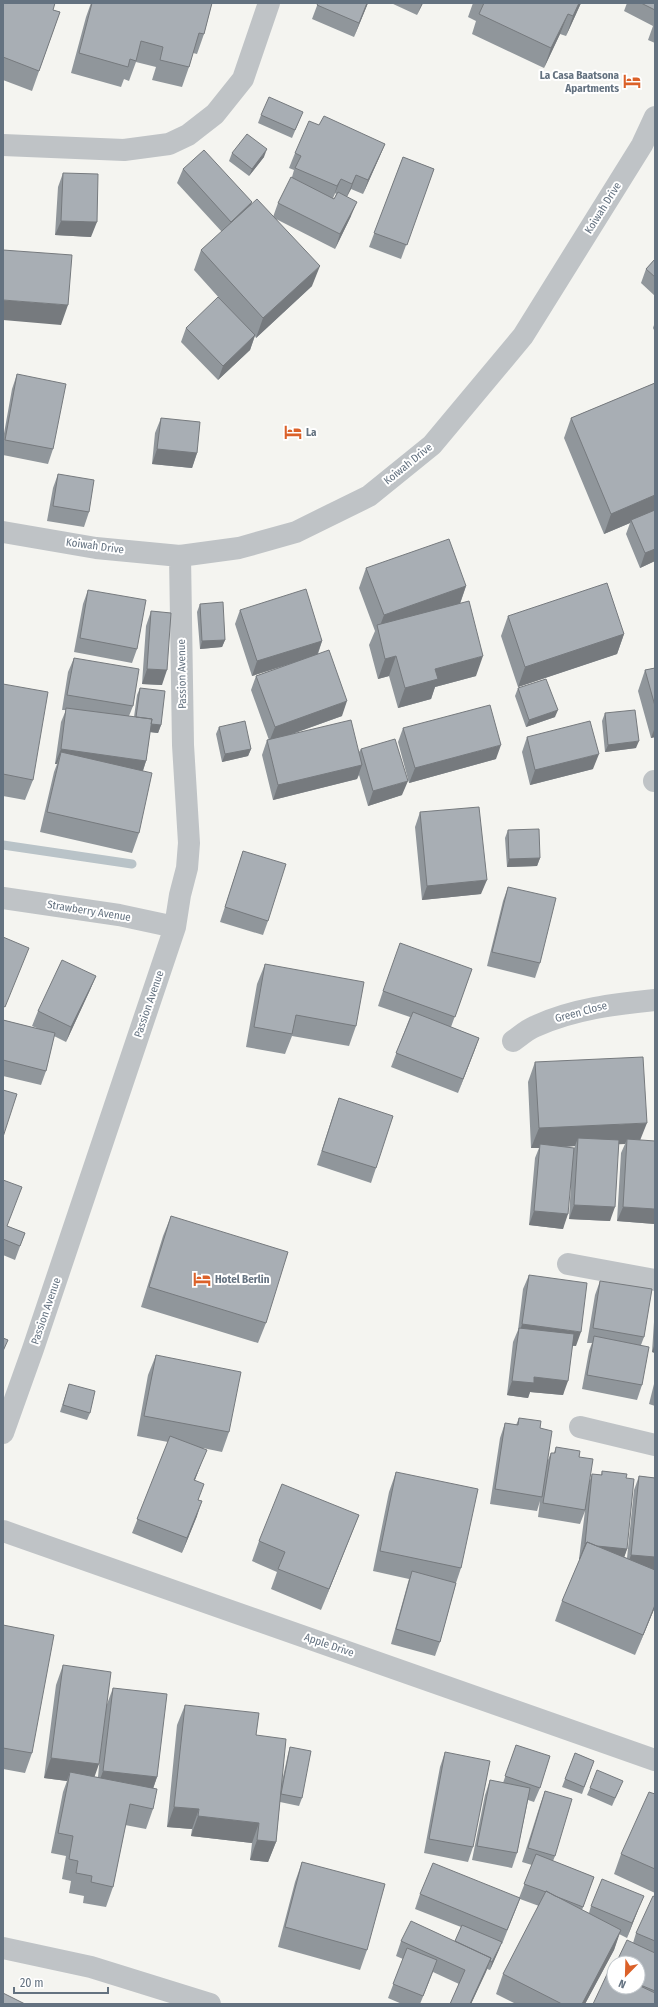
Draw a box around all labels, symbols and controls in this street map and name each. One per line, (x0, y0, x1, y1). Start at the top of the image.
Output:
place label: La Casa Baatsona Apartments (540, 69, 620, 95)
hotel icon: La Casa Baatsona Apartments (622, 71, 642, 91)
street label: Koiwah Drive (582, 180, 624, 236)
hotel icon: La (283, 422, 303, 442)
place label: La (306, 426, 317, 439)
street label: Koiwah Drive (381, 441, 435, 487)
street label: Koiwah Drive (65, 536, 125, 556)
street label: Passion Avenue (175, 639, 189, 709)
street label: Strawberry Avenue (46, 898, 132, 924)
street label: Passion Avenue (131, 969, 167, 1039)
street label: Green Close (554, 999, 608, 1025)
hotel icon: Hotel Berlin (192, 1269, 212, 1289)
place label: Hotel Berlin (215, 1273, 270, 1286)
street label: Passion Avenue (28, 1276, 64, 1346)
street label: Apple Drive (302, 1630, 356, 1660)
north arrow (606, 1955, 646, 1995)
scale bar (14, 1969, 108, 1995)
text: 20 m (20, 1976, 44, 1990)
text: N (617, 1976, 628, 1991)

